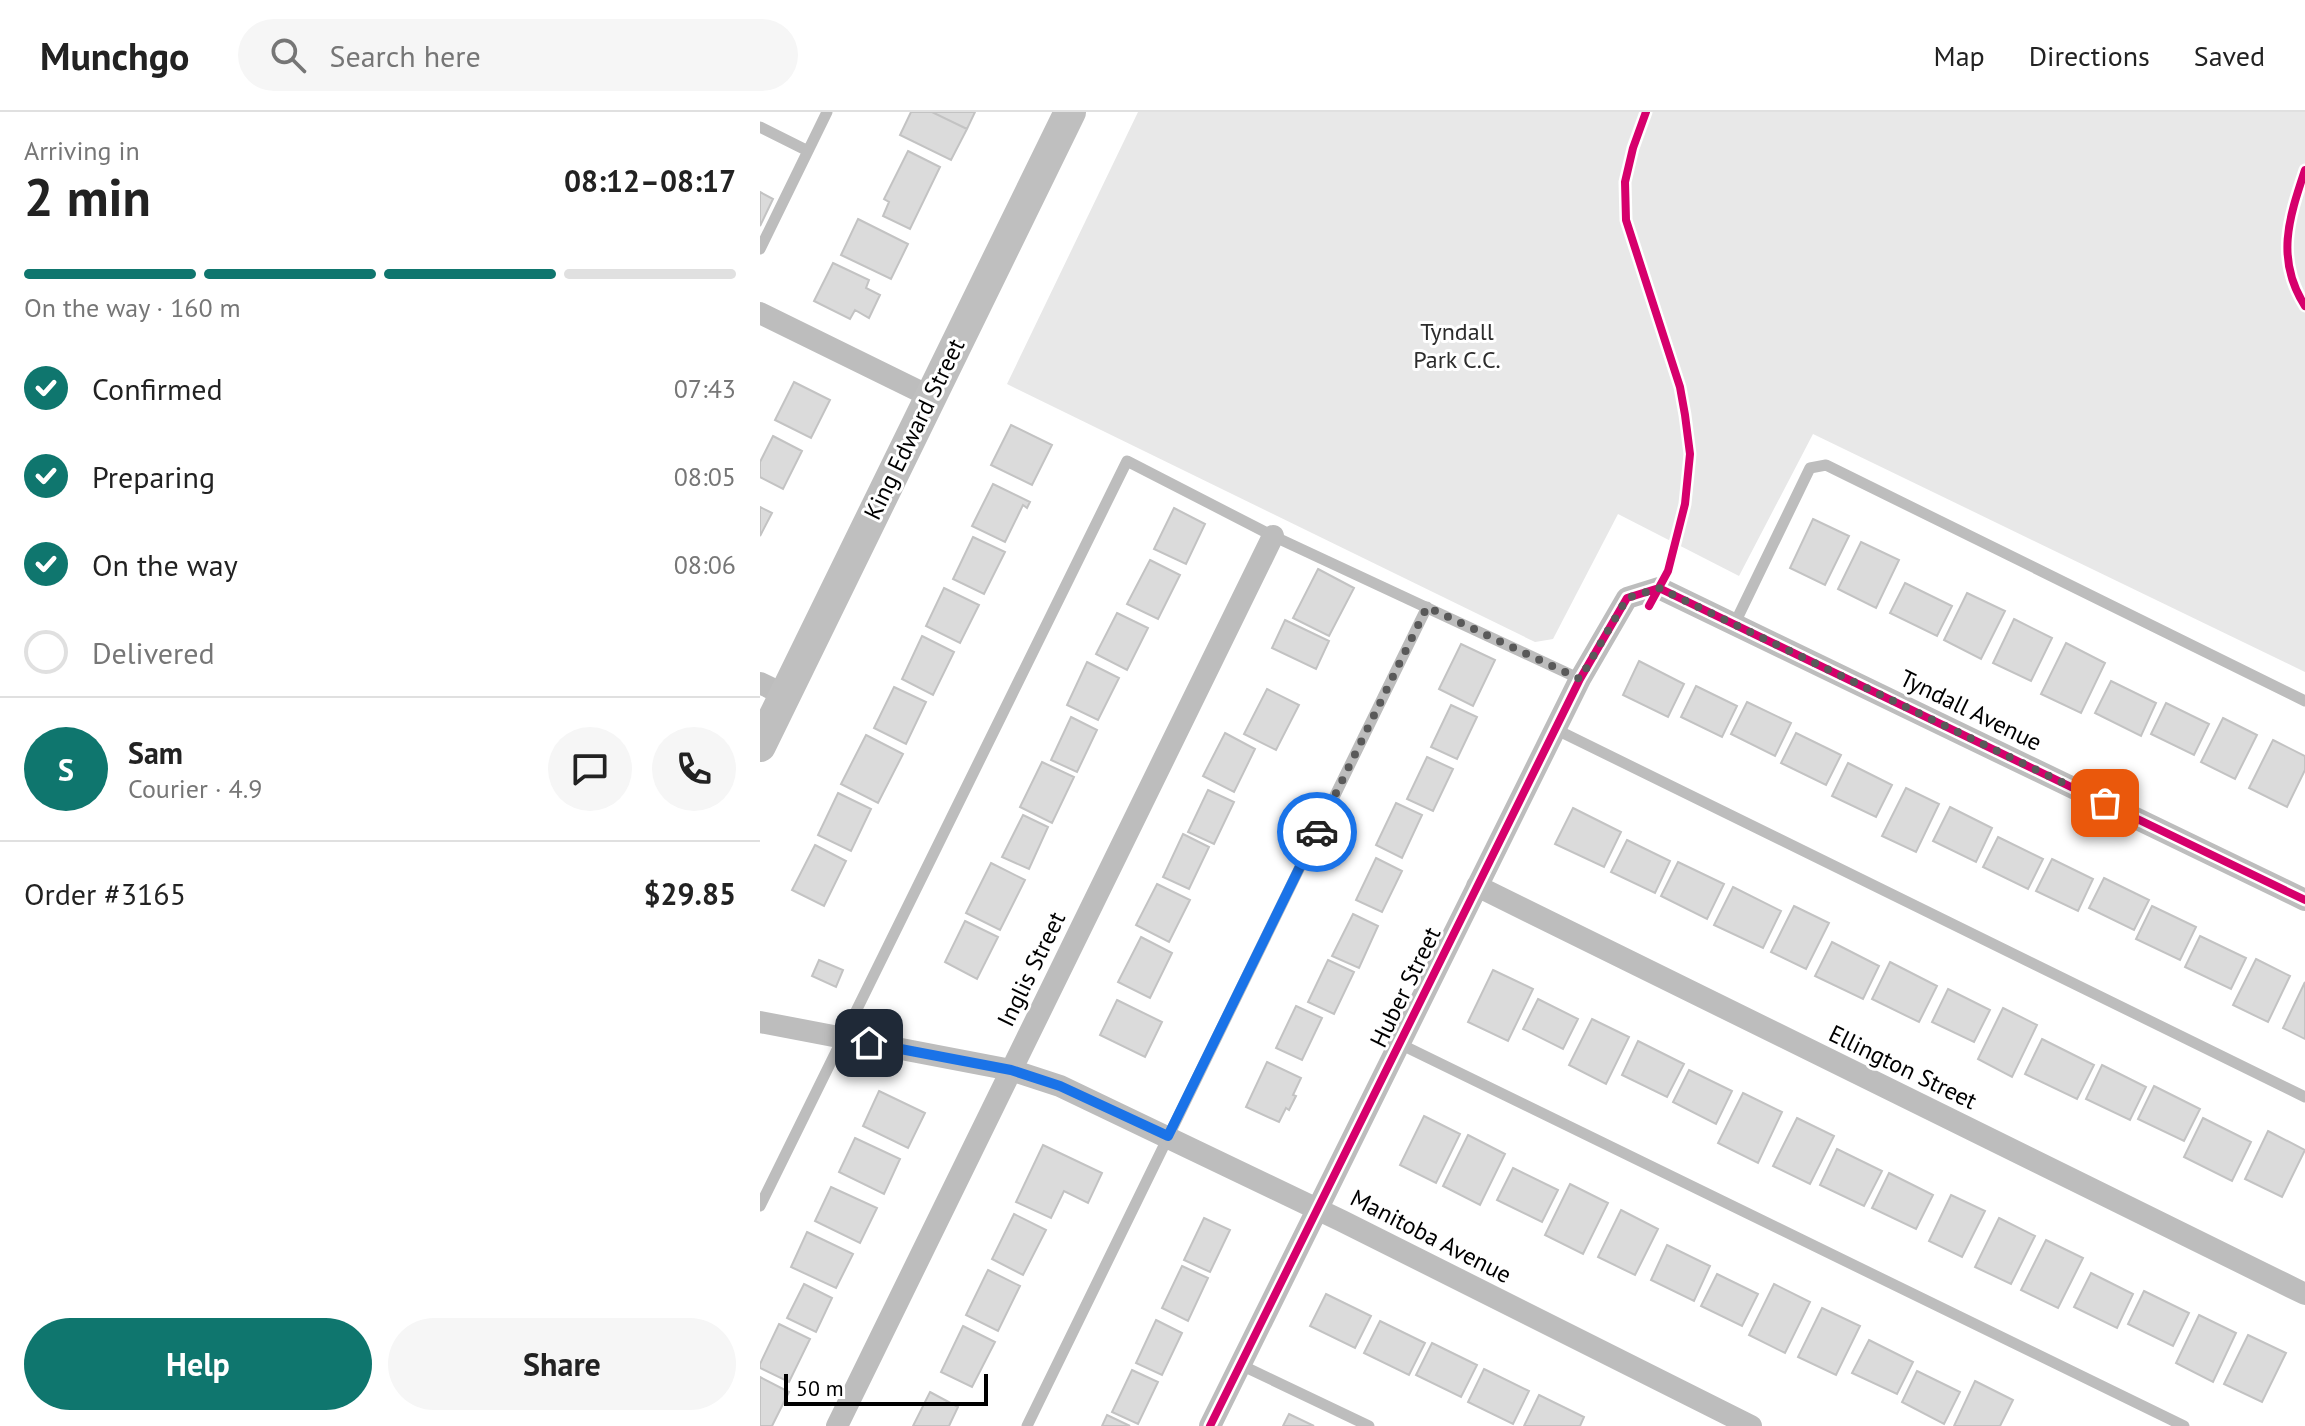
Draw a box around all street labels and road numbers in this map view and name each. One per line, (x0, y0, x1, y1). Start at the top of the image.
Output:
street label: King Edward Street (857, 333, 971, 525)
street label: Tyndall Avenue (1895, 662, 2047, 758)
street label: Inglis Street (990, 906, 1072, 1032)
street label: Huber Street (1363, 922, 1447, 1052)
street label: Ellington Street (1824, 1018, 1982, 1116)
street label: Manitoba Avenue (1345, 1182, 1517, 1290)

